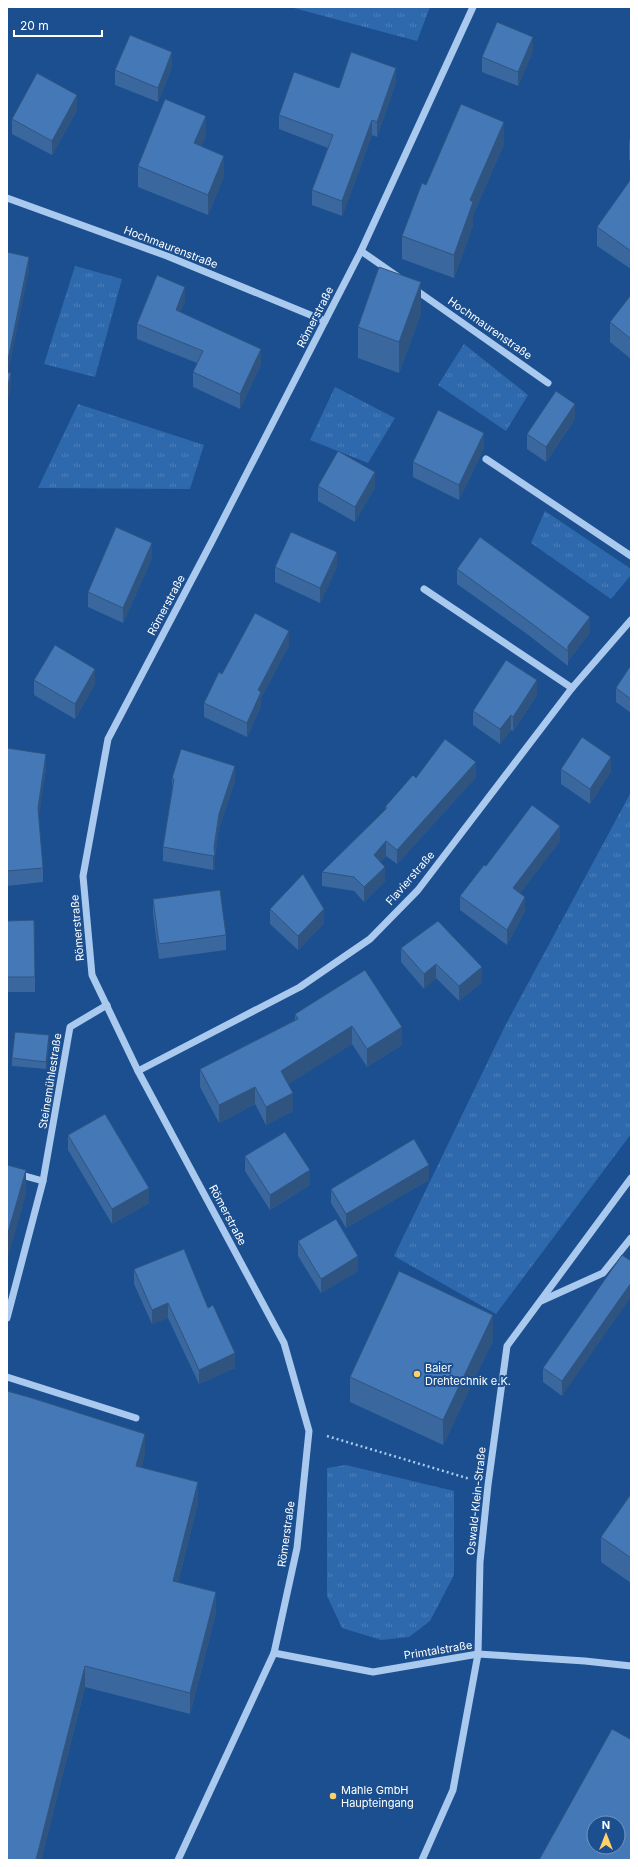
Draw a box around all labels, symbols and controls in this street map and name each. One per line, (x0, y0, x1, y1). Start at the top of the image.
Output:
scale bar (14, 12, 102, 38)
text: 20 m (20, 18, 49, 33)
street label: Hochmaurenstraße (122, 223, 220, 271)
street label: Römerstraße (294, 284, 336, 350)
street label: Hochmaurenstraße (445, 294, 535, 362)
street label: Römerstraße (144, 572, 188, 638)
street label: Flavierstraße (383, 848, 437, 908)
street label: Römerstraße (67, 894, 87, 962)
street label: Steinemühlestraße (35, 1032, 65, 1130)
street label: Römerstraße (206, 1182, 250, 1248)
place label: Baier Drehtechnik e.K. (425, 1361, 511, 1388)
marker: Baier Drehtechnik e.K. (412, 1369, 422, 1379)
street label: Oswald-Klein-Straße (463, 1446, 489, 1556)
street label: Römerstraße (274, 1500, 298, 1568)
street label: Primtalstraße (403, 1638, 473, 1662)
place label: Mahle GmbH Haupteingang (341, 1783, 414, 1810)
marker: Mahle GmbH Haupteingang (328, 1791, 338, 1801)
north arrow (586, 1815, 626, 1855)
text: N (602, 1818, 610, 1832)

